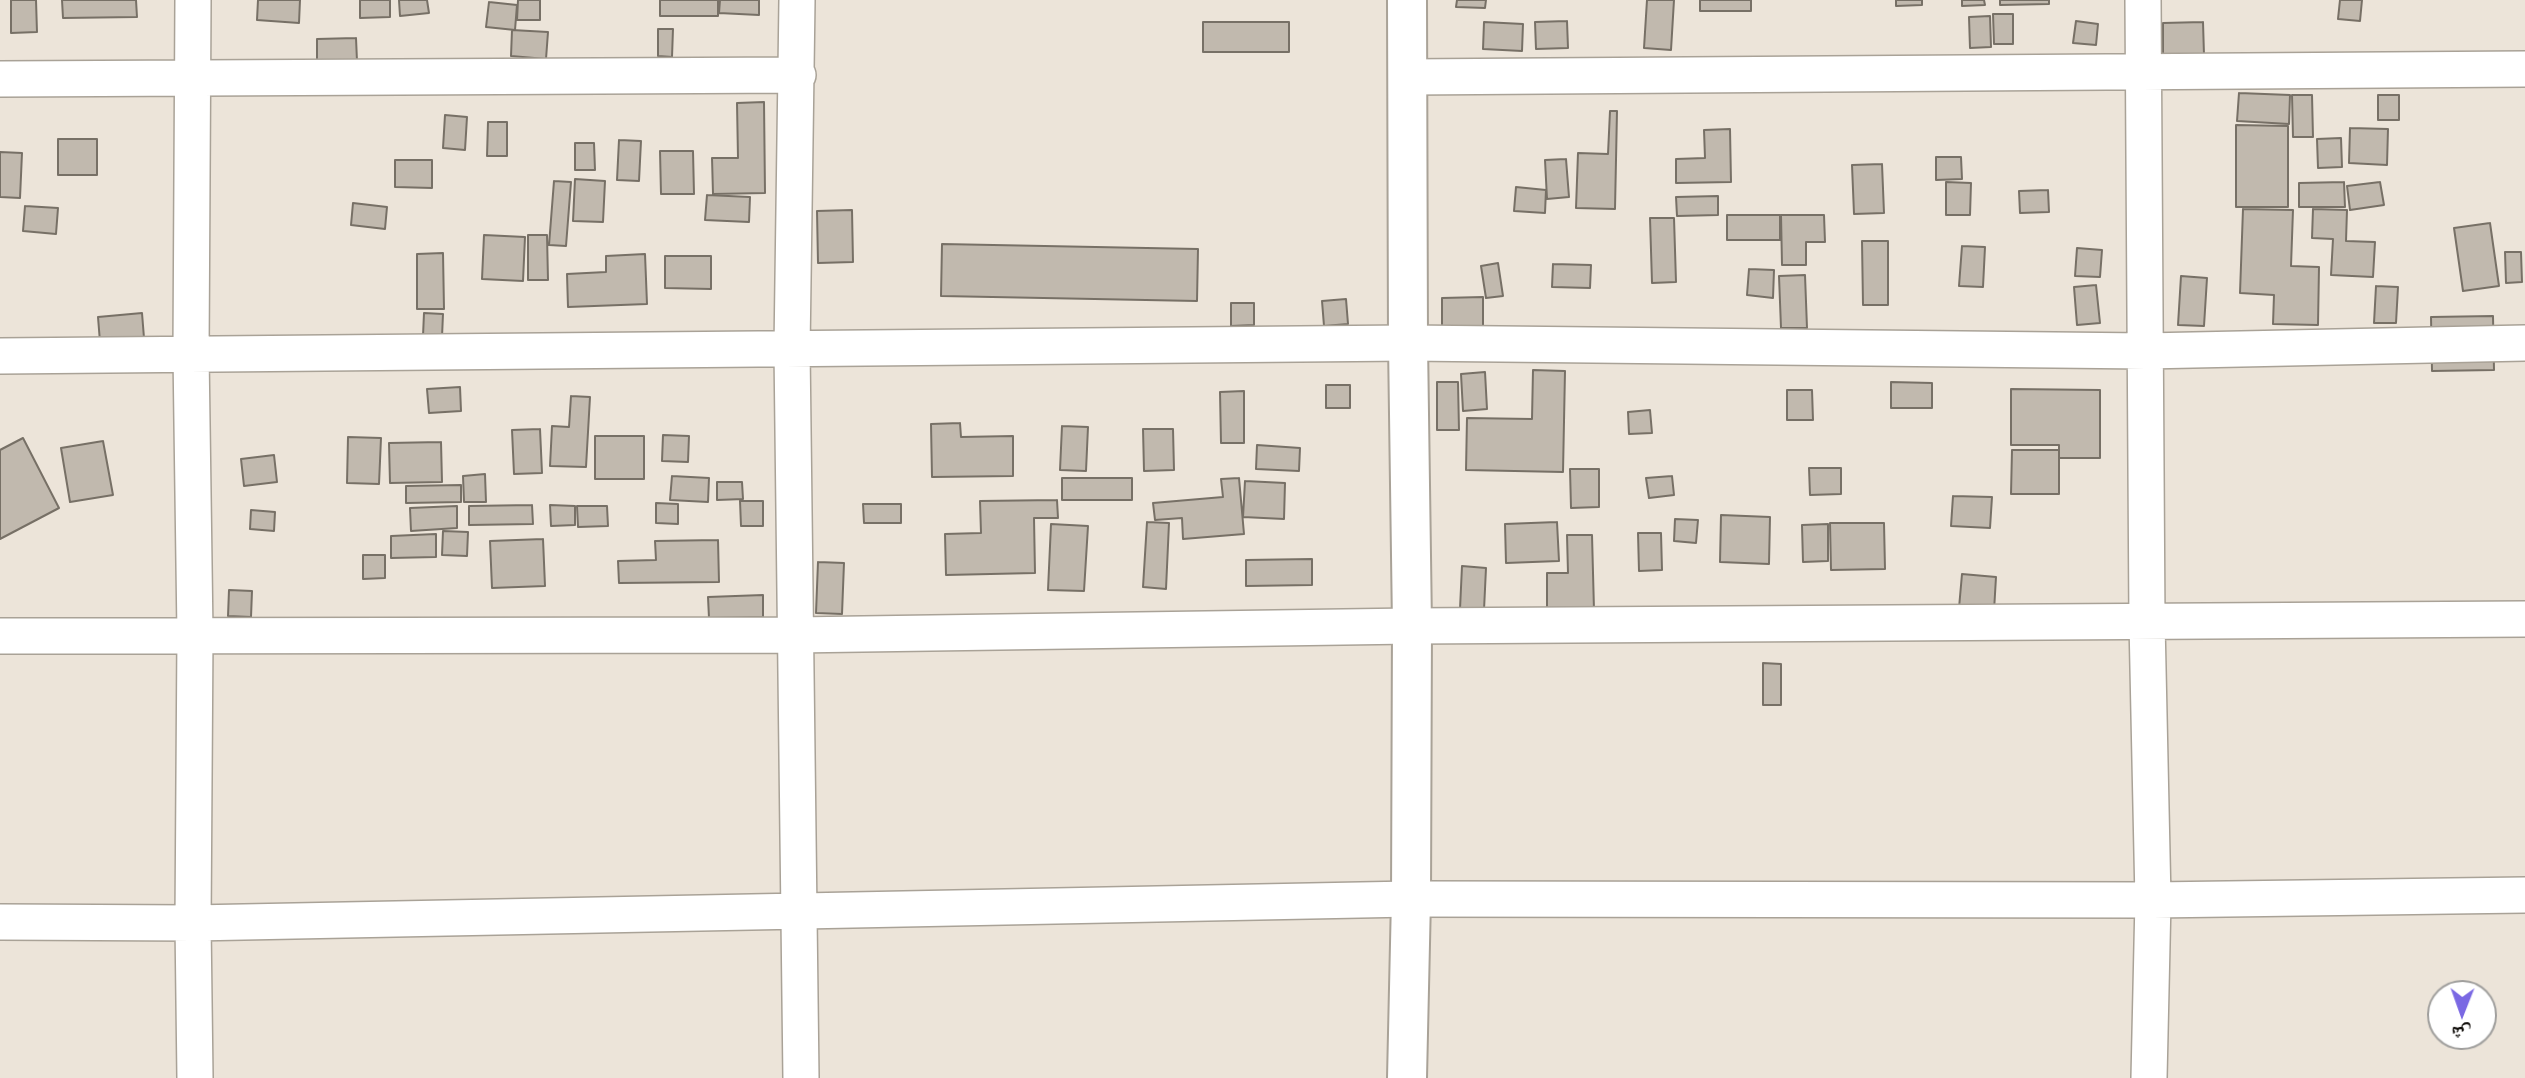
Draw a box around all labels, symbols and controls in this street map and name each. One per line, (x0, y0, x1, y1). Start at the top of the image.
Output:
north arrow (2427, 980, 2497, 1050)
text: ش (2451, 1021, 2472, 1047)

